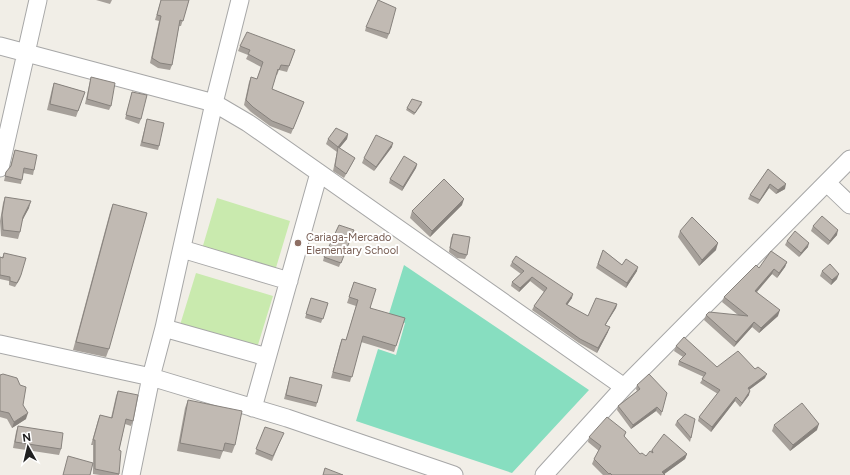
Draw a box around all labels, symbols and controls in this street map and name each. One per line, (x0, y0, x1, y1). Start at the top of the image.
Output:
place label: Cariaga-Mercado Elementary School (306, 231, 398, 257)
marker: Cariaga-Mercado Elementary School (293, 238, 303, 248)
north arrow (8, 427, 48, 467)
text: N (22, 431, 32, 445)

